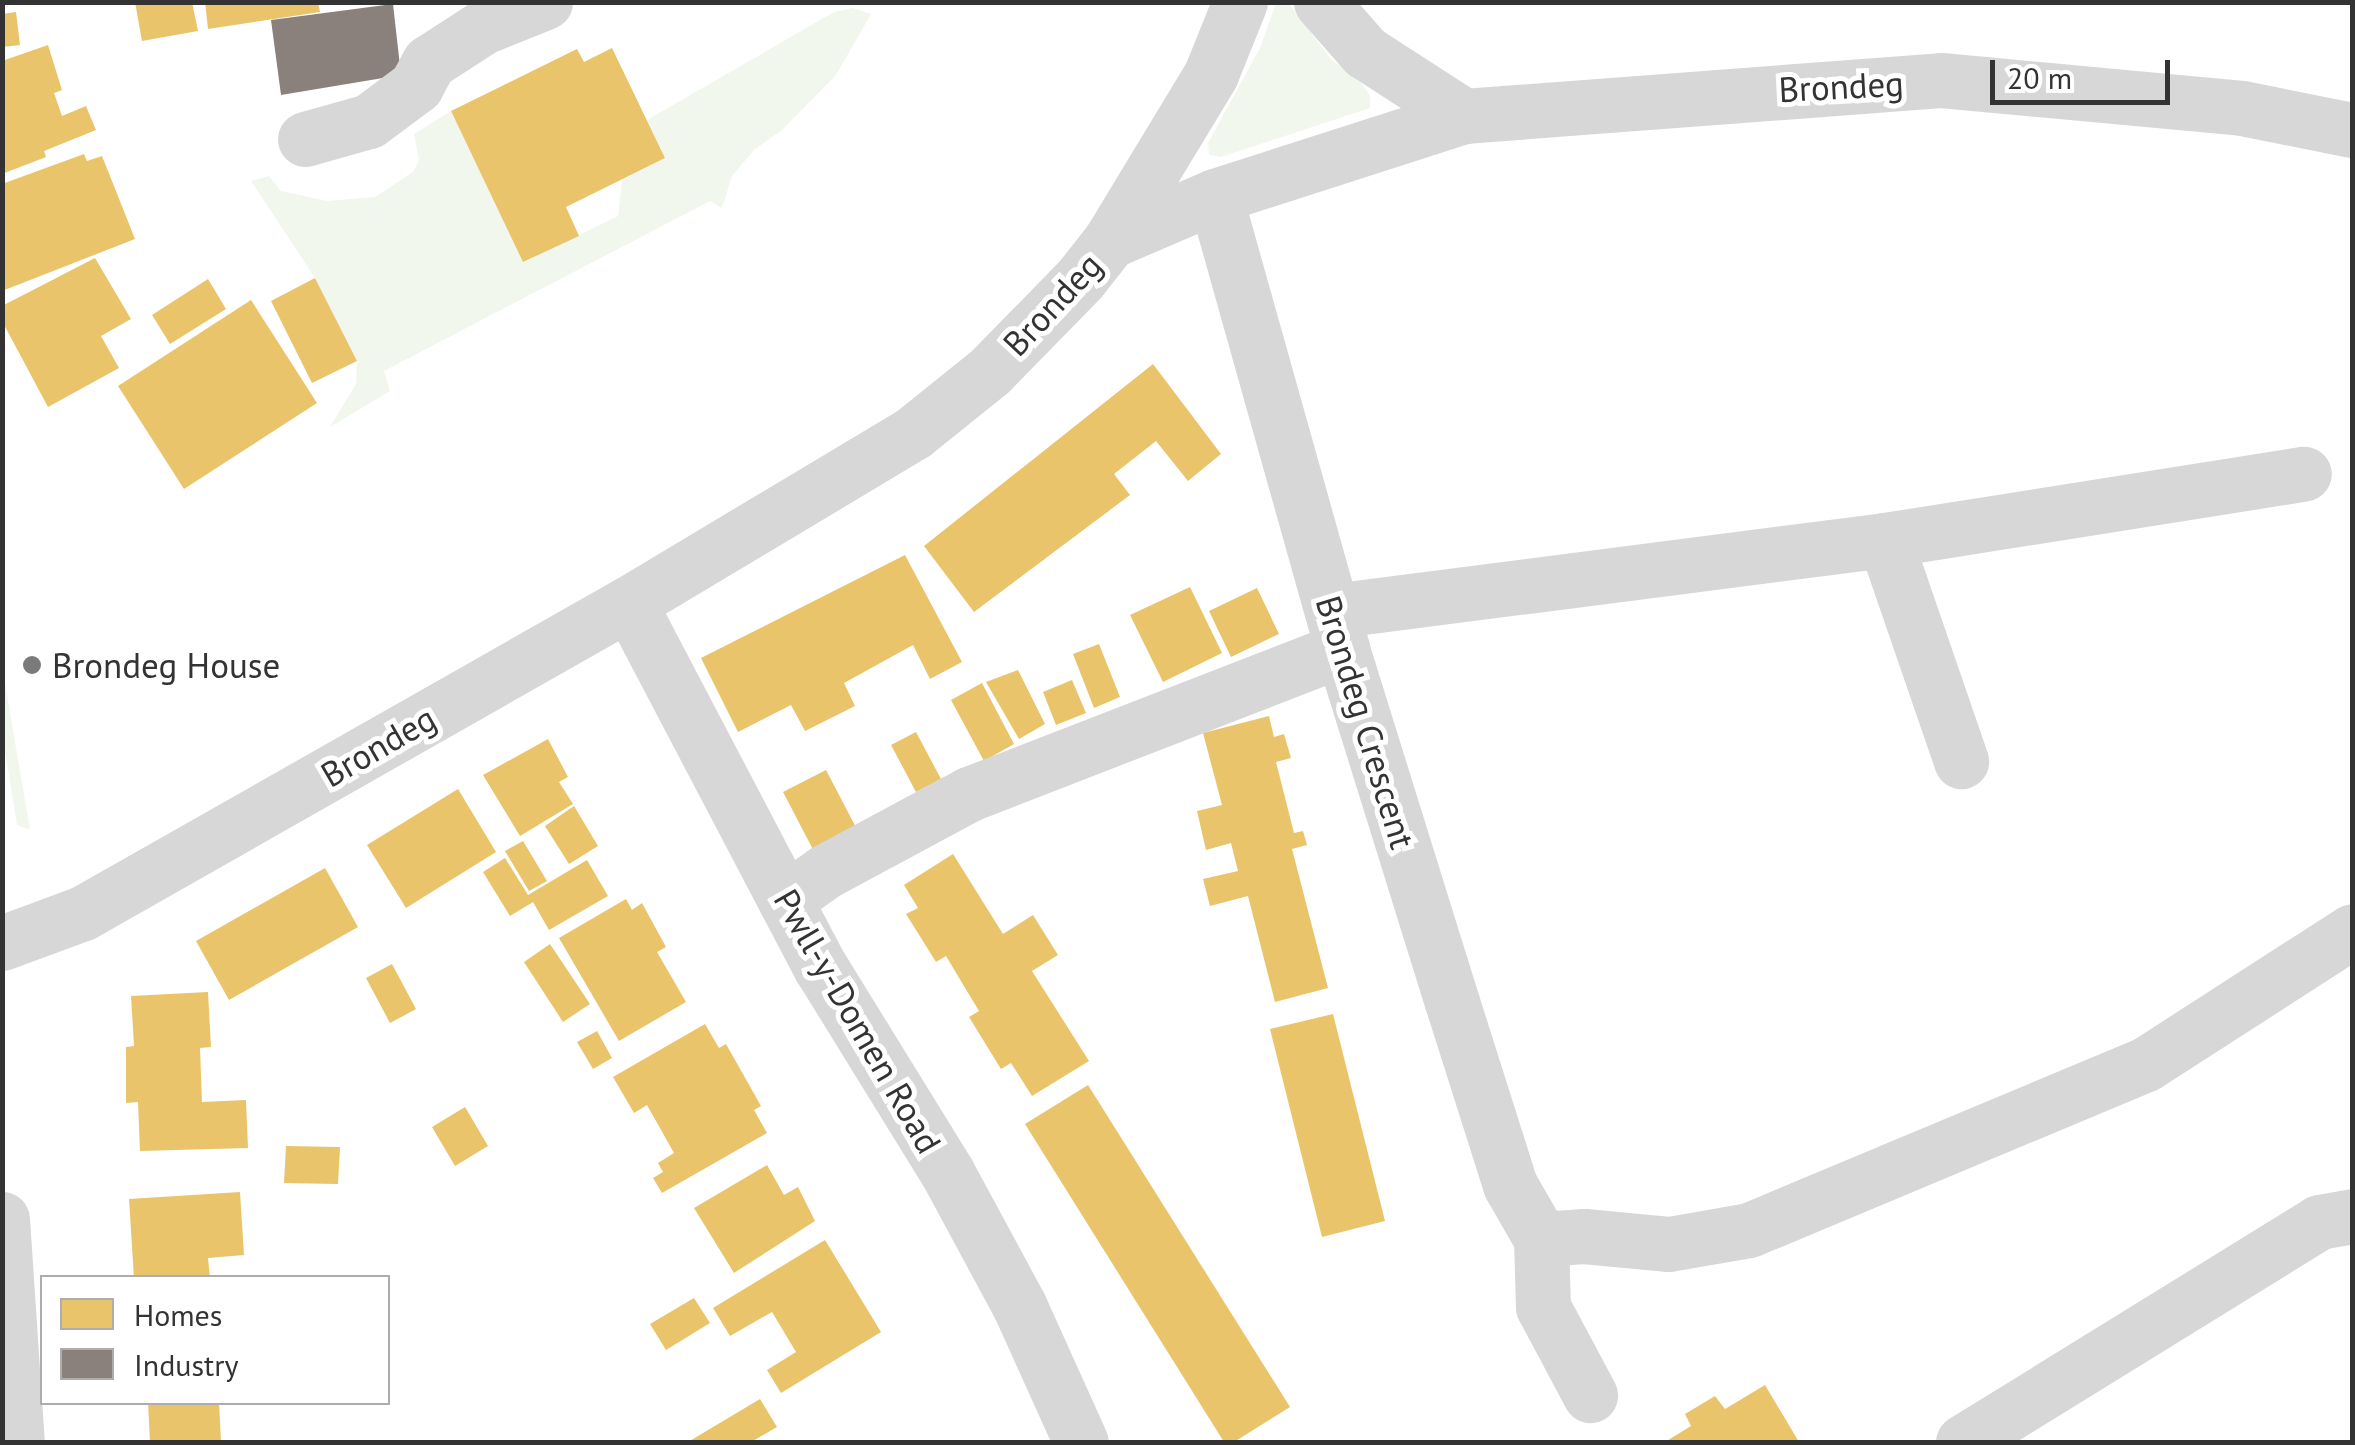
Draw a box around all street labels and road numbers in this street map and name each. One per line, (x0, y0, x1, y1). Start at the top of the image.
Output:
street label: Brondeg (1777, 62, 1905, 110)
street label: Brondeg (994, 244, 1110, 364)
street label: Brondeg Crescent (1308, 590, 1424, 854)
street label: Brondeg (313, 696, 443, 796)
street label: Pwll-y-Domen Road (765, 882, 951, 1160)

